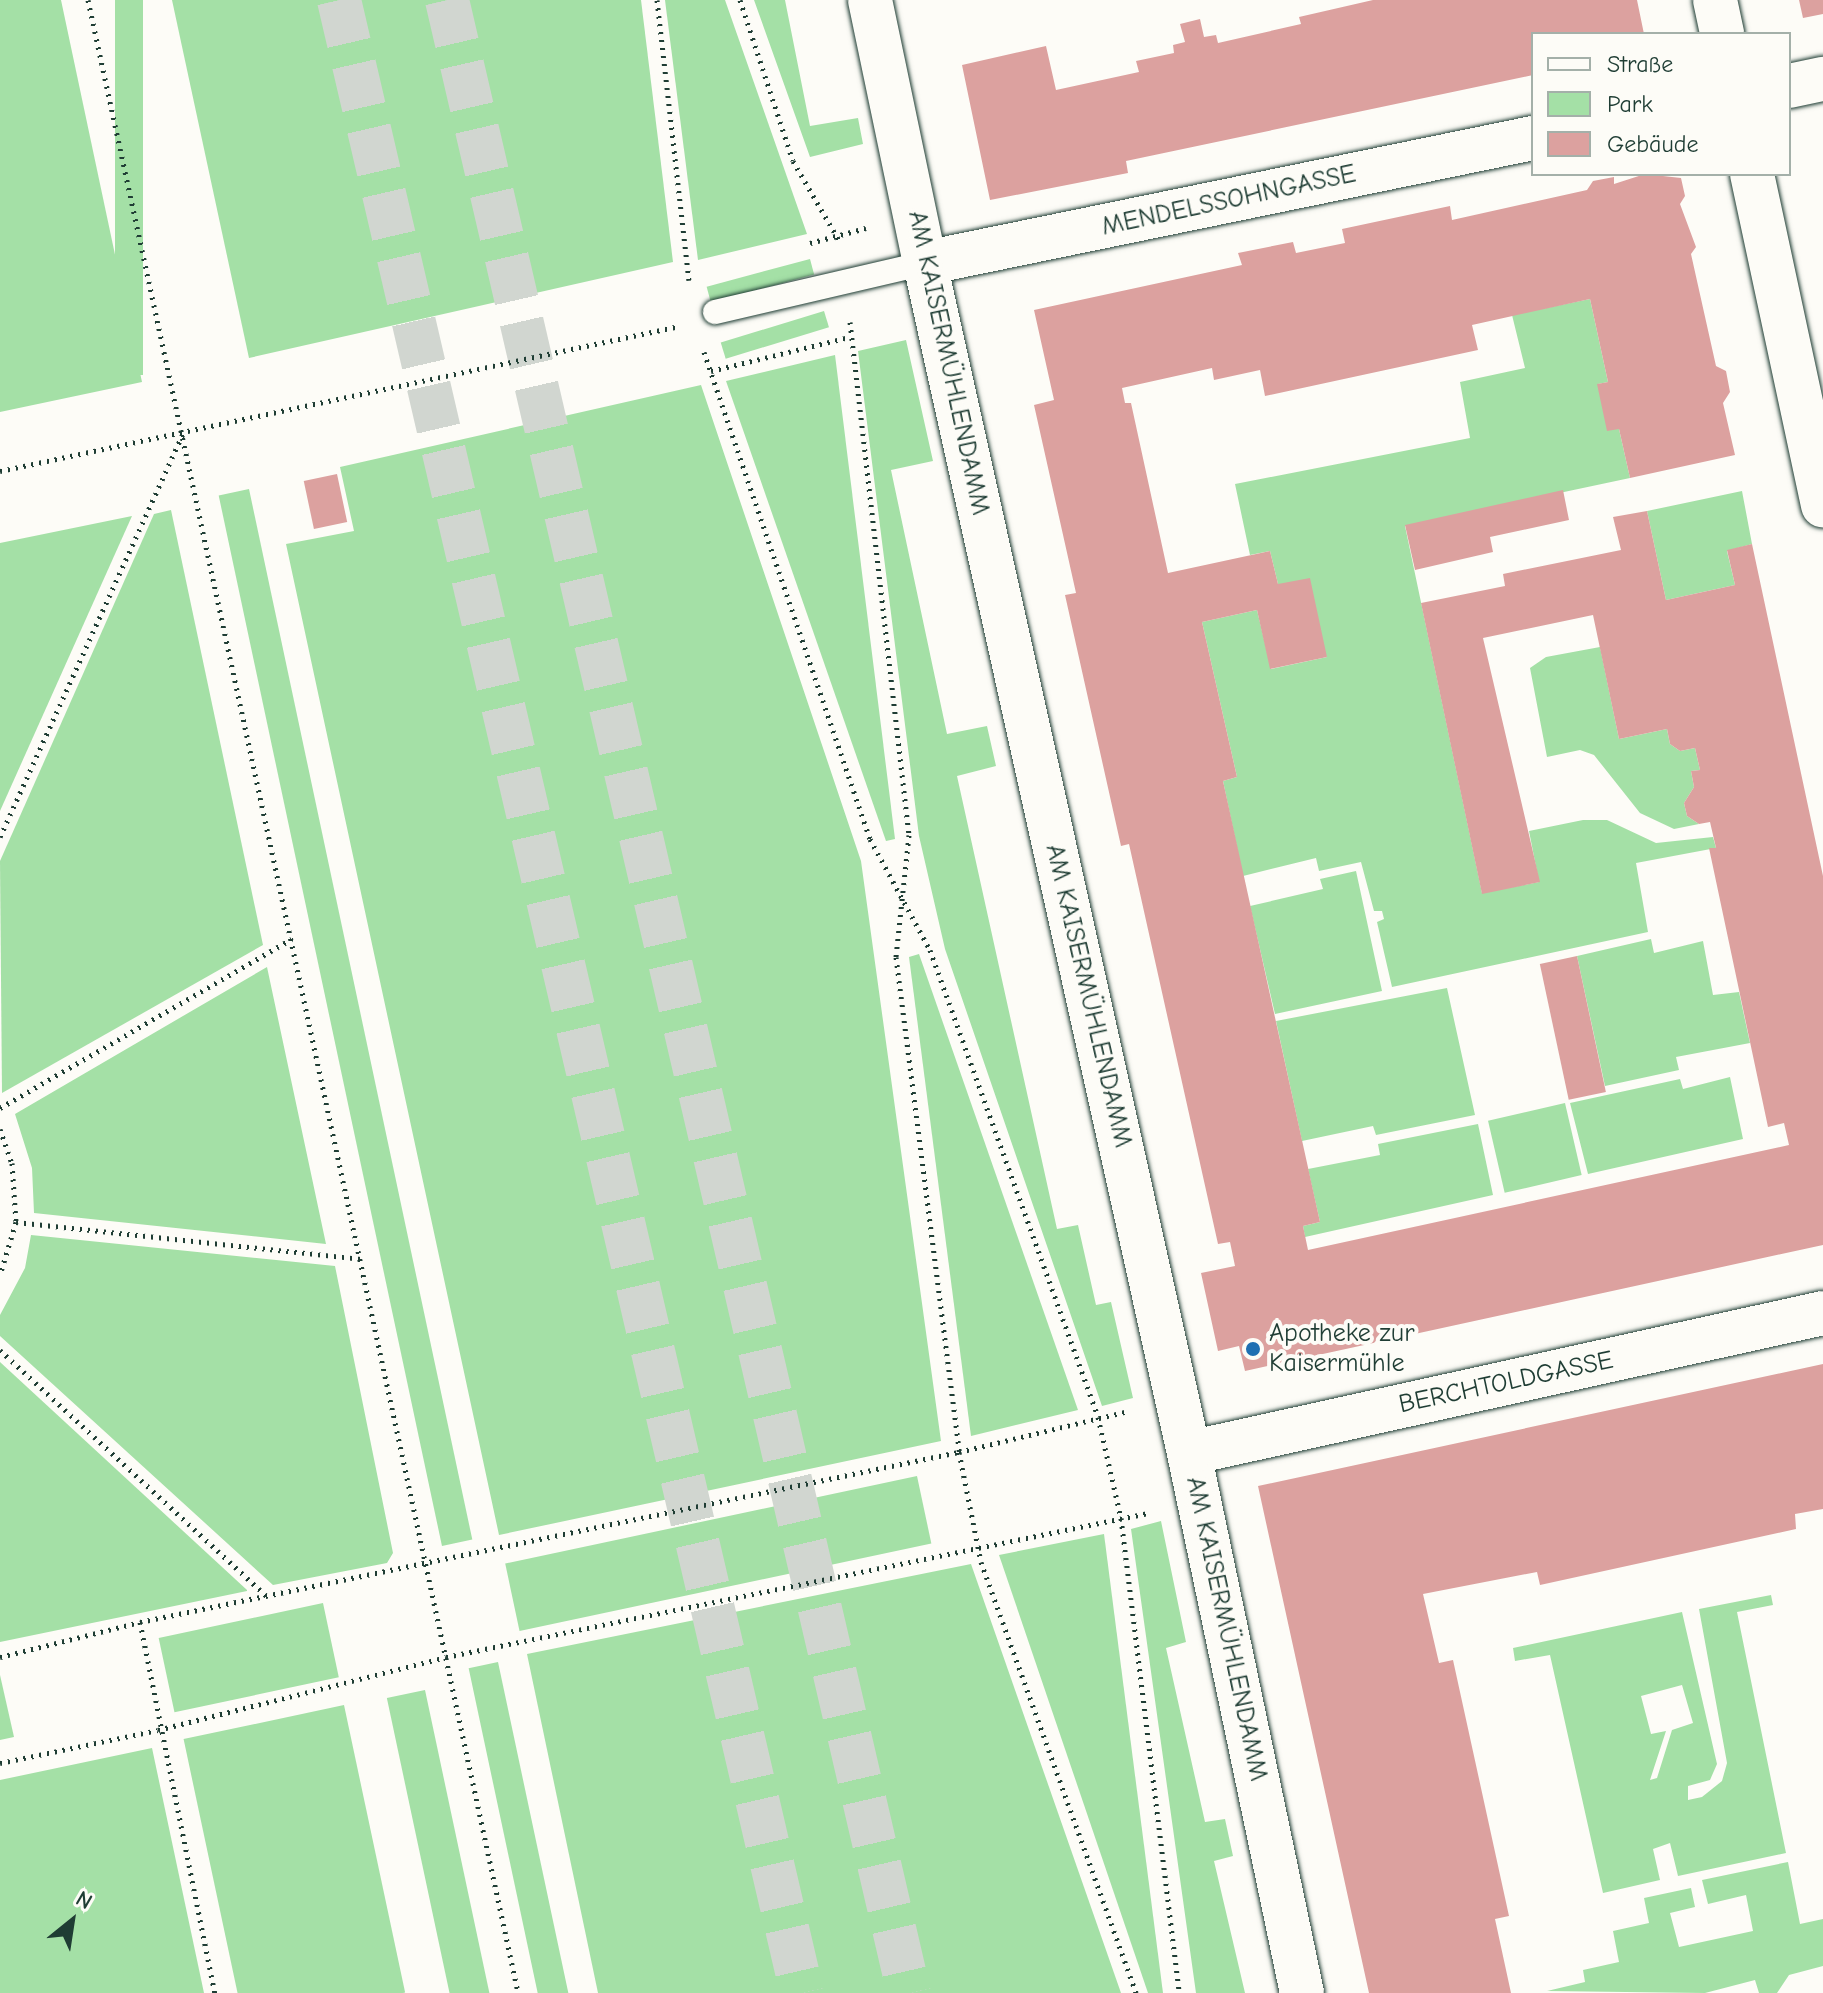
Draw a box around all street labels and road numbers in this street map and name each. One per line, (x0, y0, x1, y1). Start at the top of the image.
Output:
street label: MENDELSSOHNGASSE (1099, 159, 1359, 243)
street label: AM KAISERMÜHLENDAMM (900, 208, 996, 518)
street label: AM KAISERMÜHLENDAMM (1038, 841, 1138, 1151)
street label: BERCHTOLDGASSE (1396, 1345, 1616, 1421)
street label: AM KAISERMÜHLENDAMM (1178, 1474, 1274, 1784)

